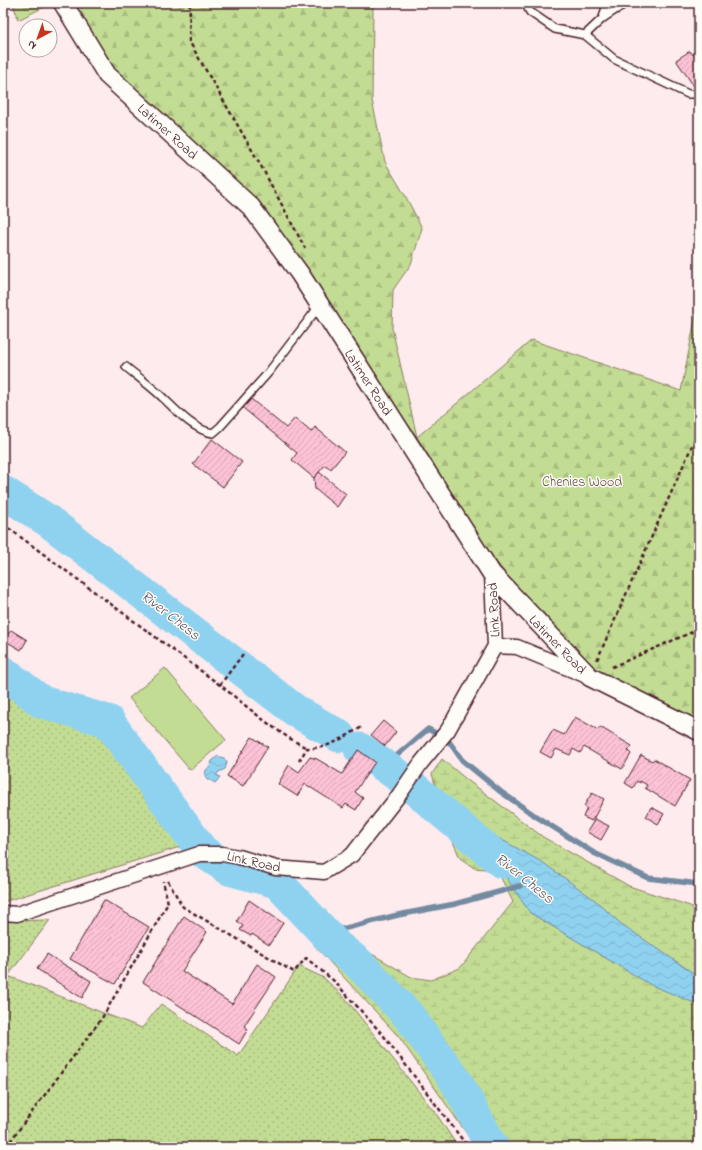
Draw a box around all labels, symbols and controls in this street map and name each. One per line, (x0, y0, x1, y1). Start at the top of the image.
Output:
north arrow (18, 18, 58, 58)
text: N (24, 36, 40, 53)
street label: Latimer Road (132, 99, 202, 165)
street label: Latimer Road (338, 345, 397, 420)
park label: Chenies Wood (542, 472, 622, 493)
street label: Link Road (483, 582, 506, 638)
water label: River Chess (136, 586, 205, 646)
street label: Latimer Road (523, 611, 591, 680)
street label: Link Road (225, 846, 283, 879)
water label: River Chess (490, 848, 559, 909)

